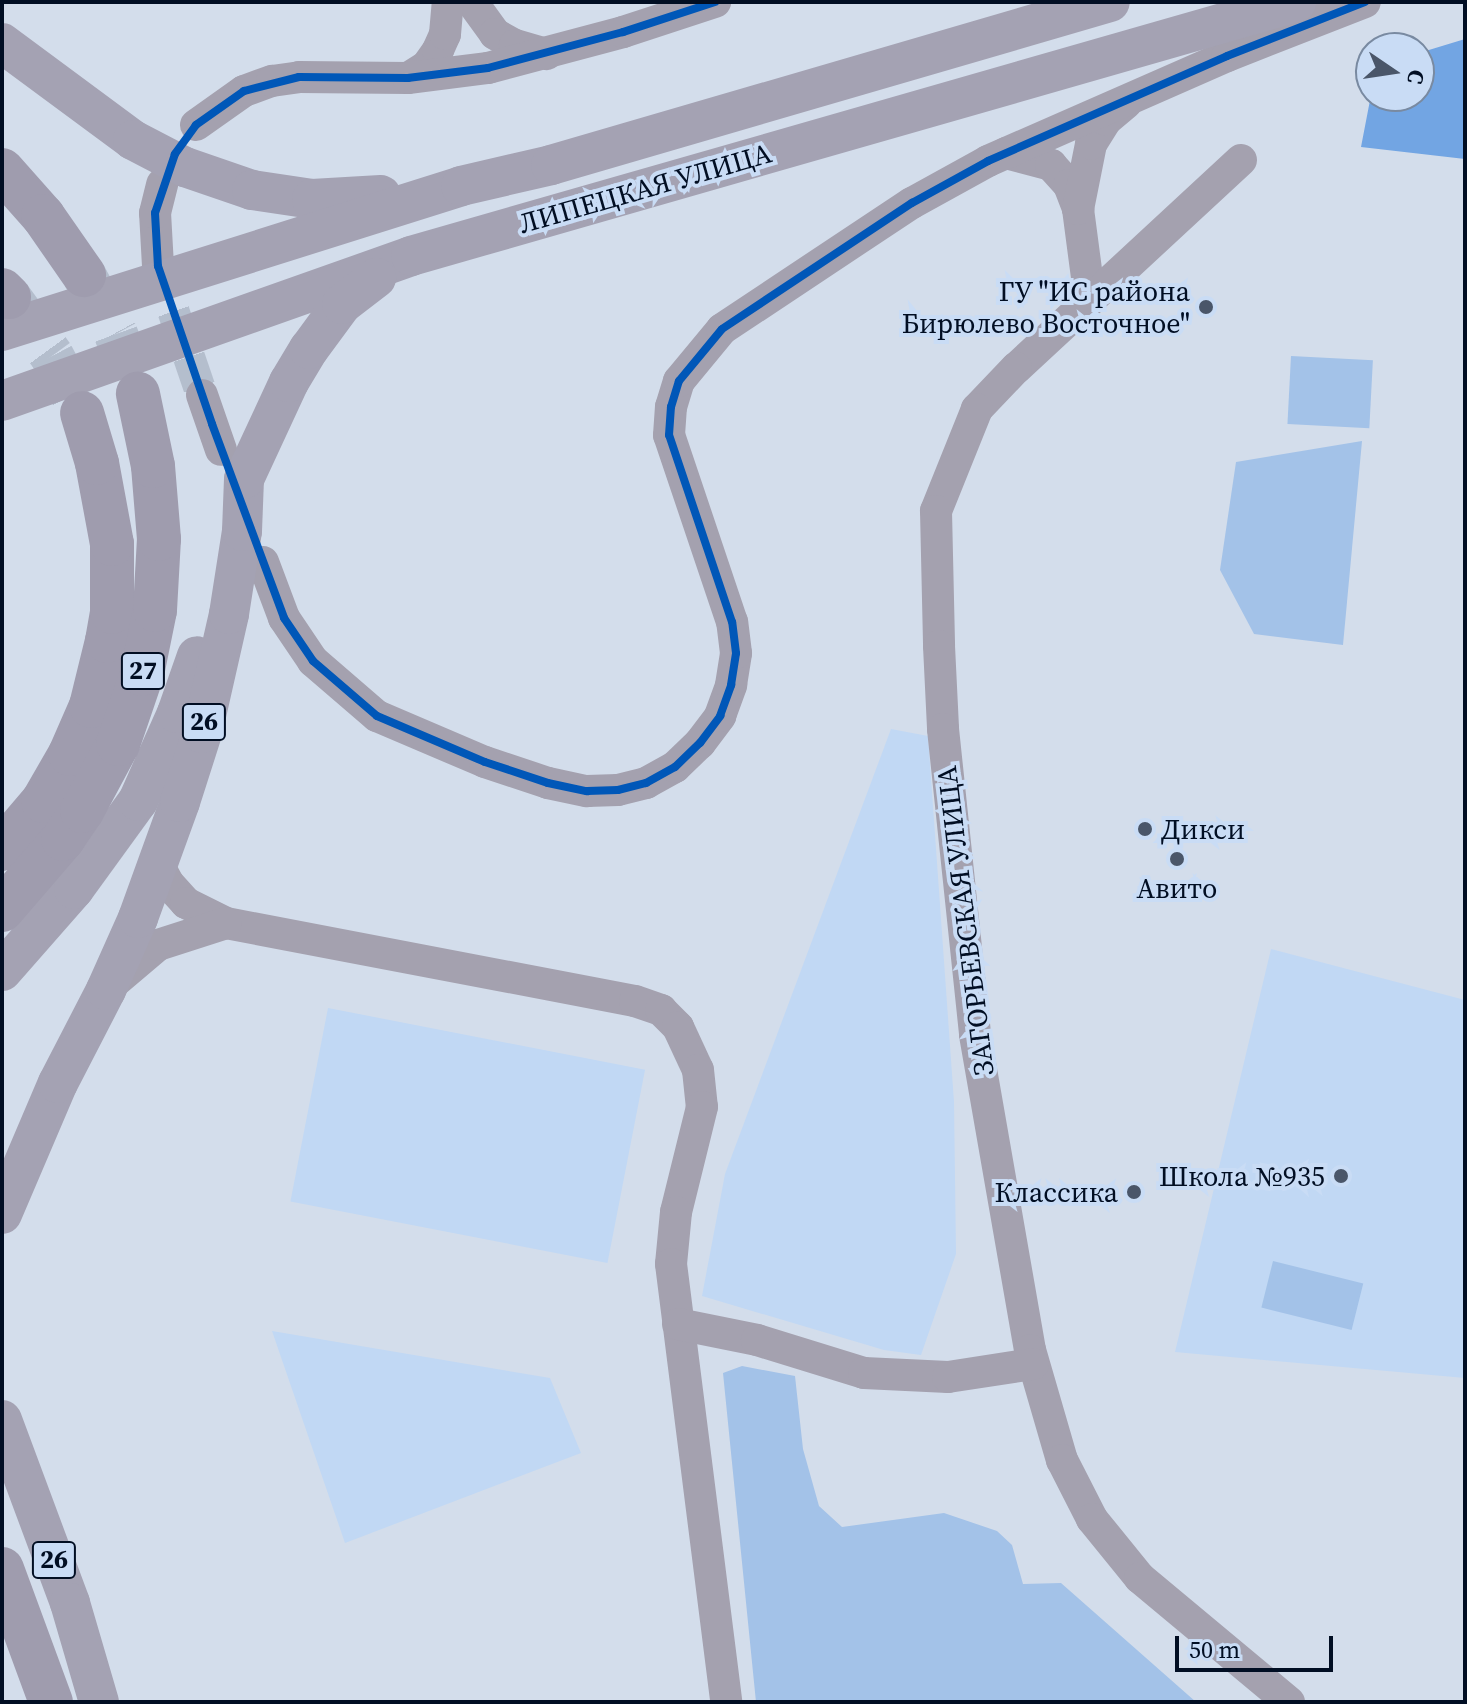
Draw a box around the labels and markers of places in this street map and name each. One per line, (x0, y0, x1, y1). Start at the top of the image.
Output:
place label: ГУ "ИС района Бирюлево Восточное" (902, 274, 1190, 340)
marker: ГУ "ИС района Бирюлево Восточное" (1197, 298, 1215, 316)
place label: Дикси (1161, 812, 1245, 846)
marker: Дикси (1136, 820, 1154, 838)
marker: Авито (1168, 850, 1186, 868)
place label: Авито (1136, 871, 1218, 905)
place label: Школа №935 (1159, 1159, 1325, 1193)
marker: Школа №935 (1332, 1167, 1350, 1185)
place label: Классика (995, 1175, 1118, 1209)
marker: Классика (1125, 1183, 1143, 1201)

